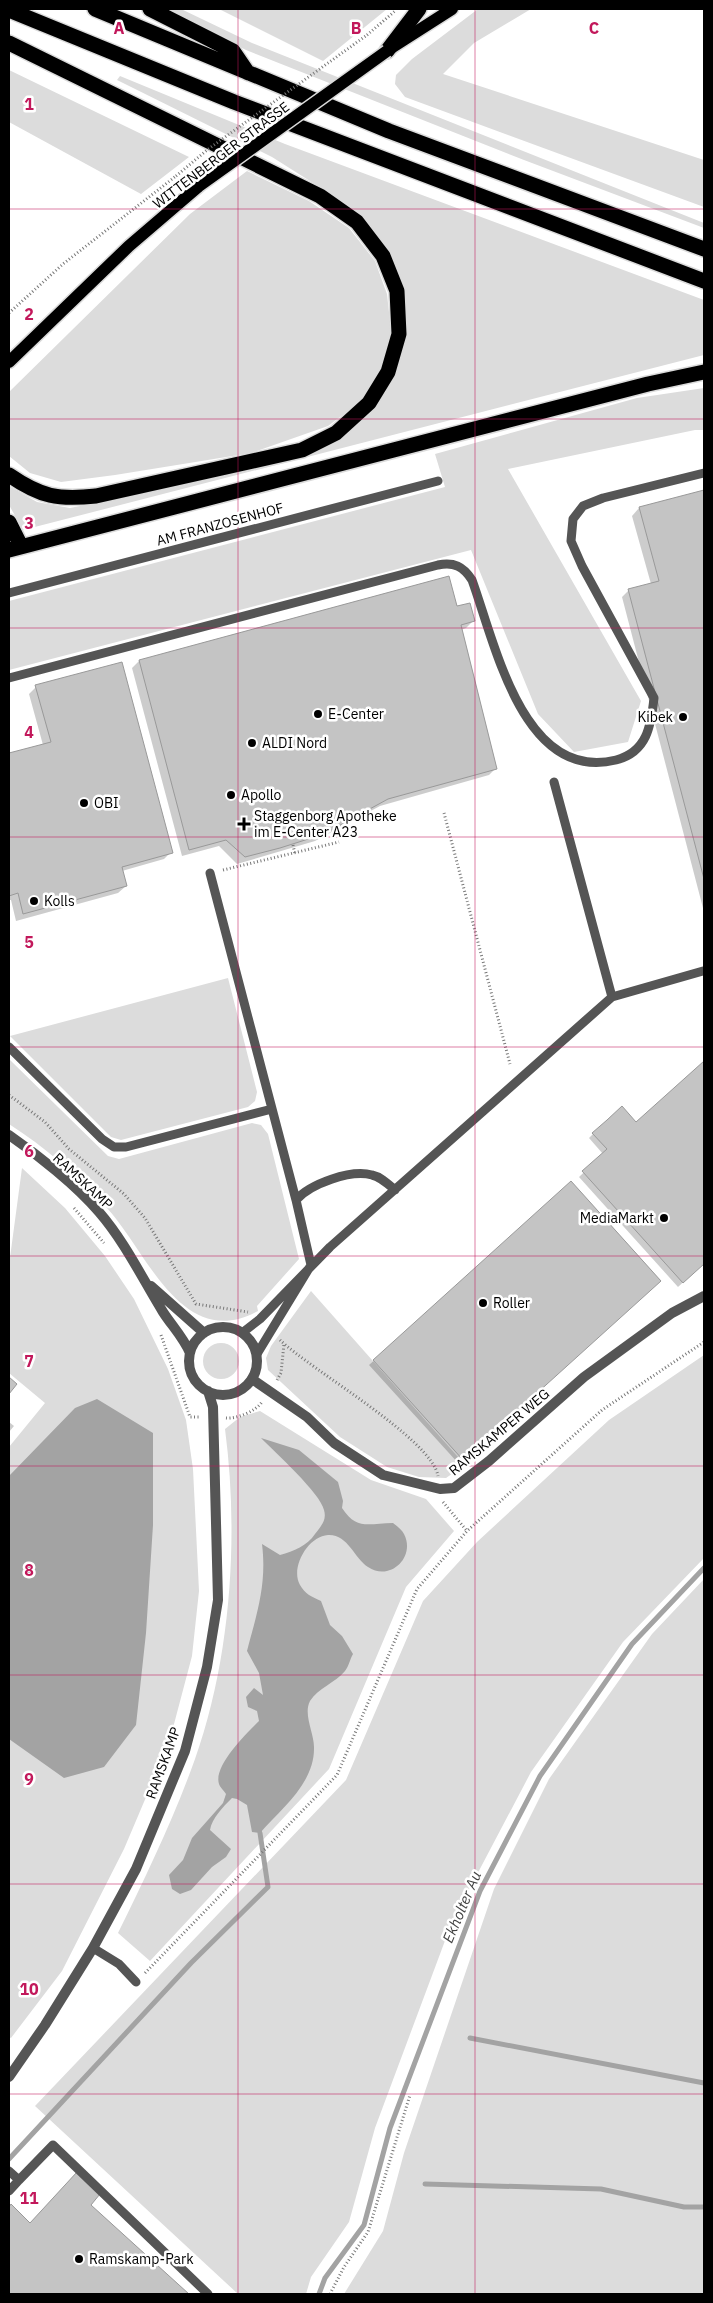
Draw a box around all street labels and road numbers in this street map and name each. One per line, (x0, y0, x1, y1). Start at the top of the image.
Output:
street label: WITTENBERGER STRASSE (149, 98, 293, 212)
street label: AM FRANZOSENHOF (154, 498, 286, 550)
street label: RAMSKAMP (49, 1149, 117, 1213)
street label: RAMSKAMPER WEG (445, 1385, 553, 1479)
street label: RAMSKAMP (142, 1725, 184, 1801)

